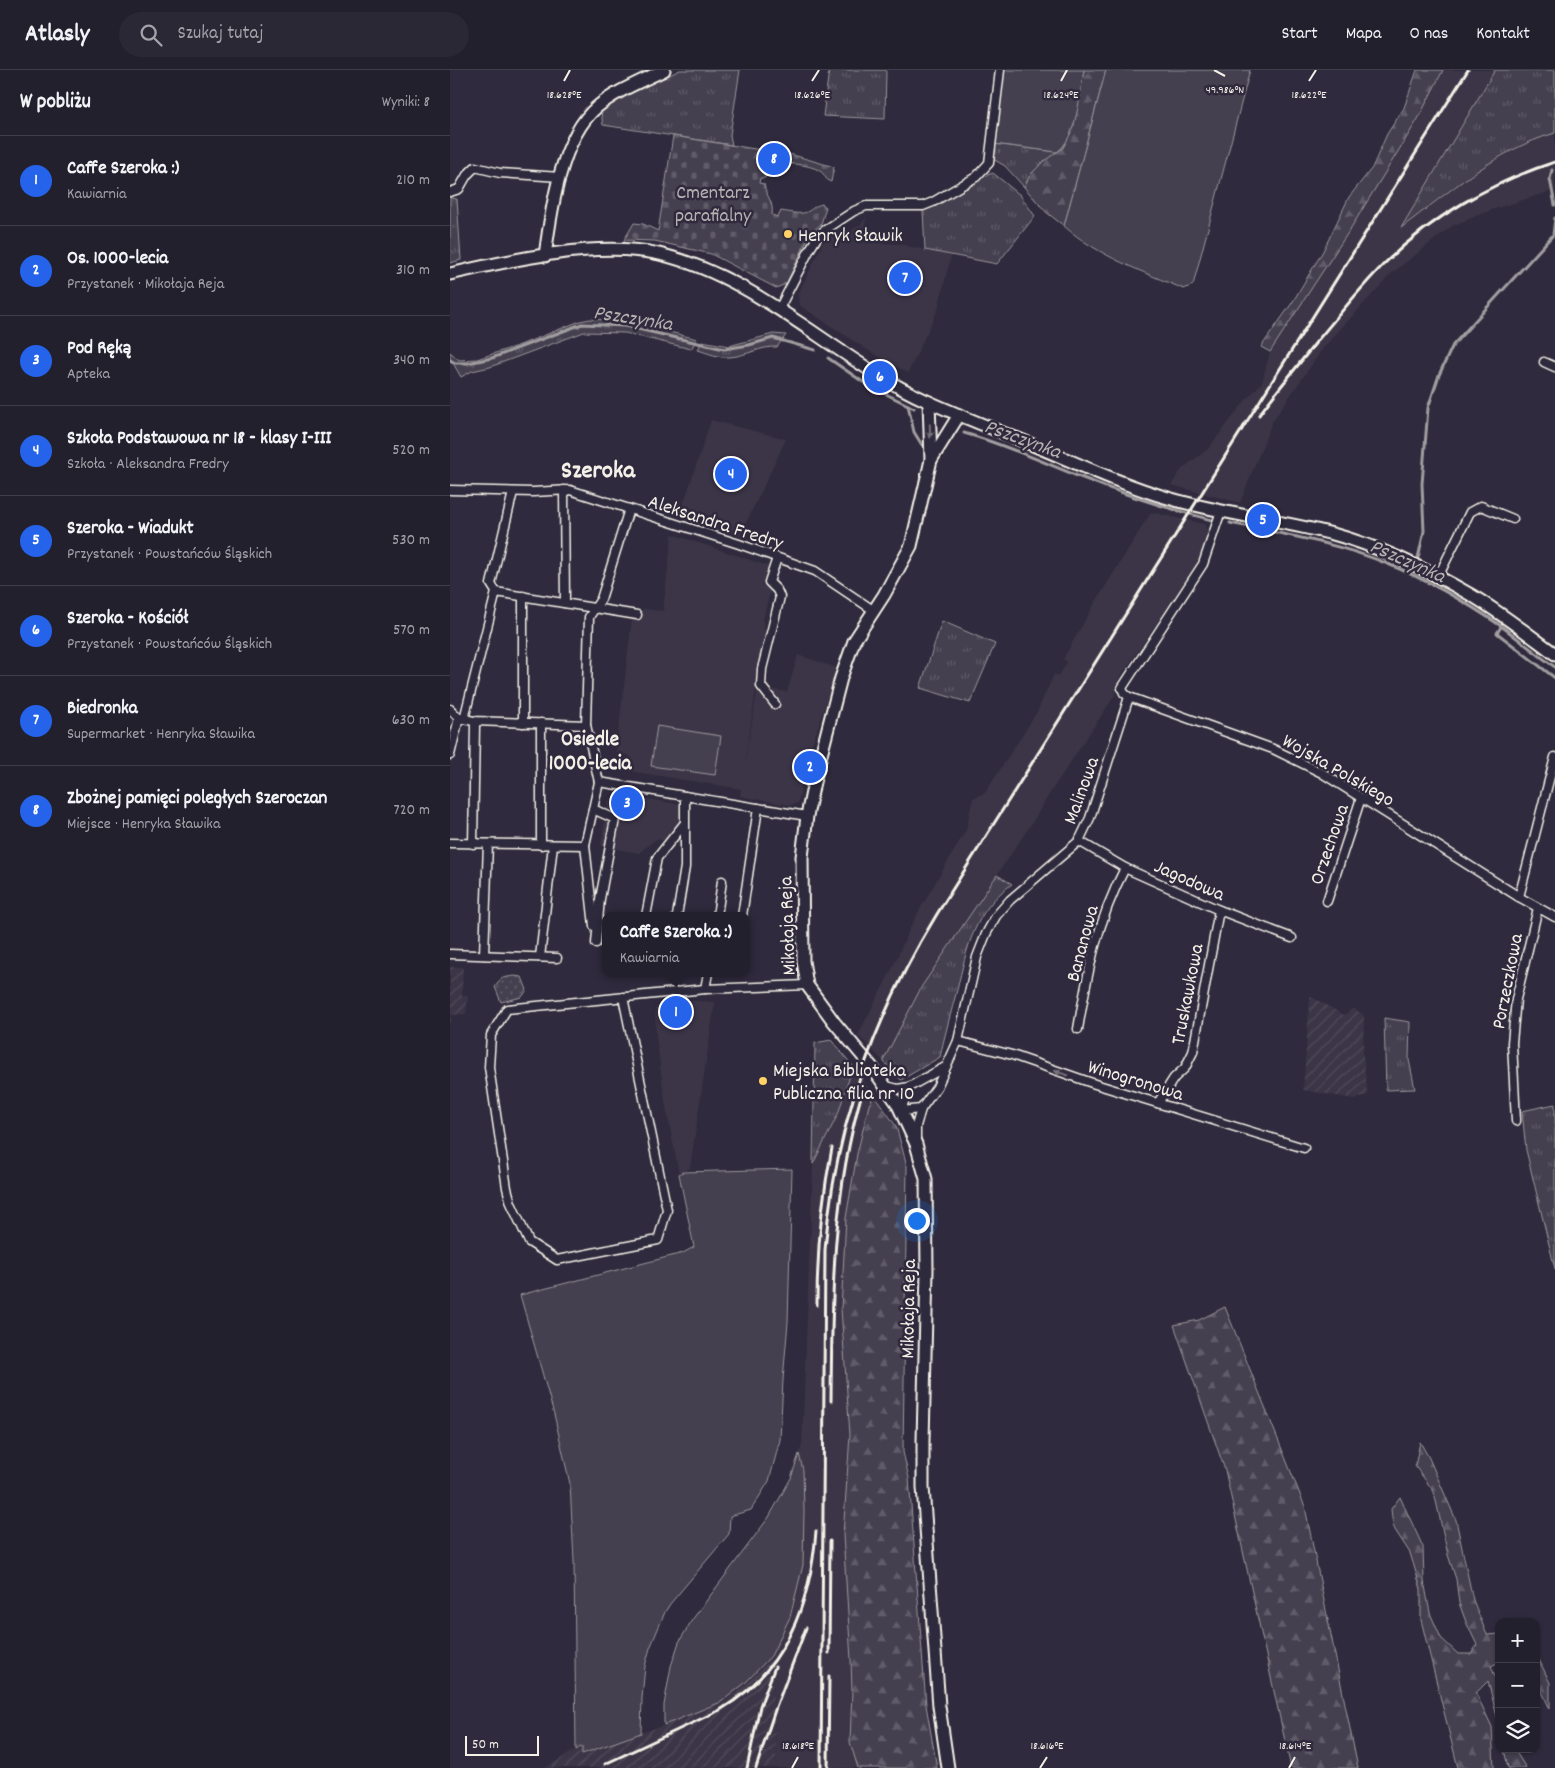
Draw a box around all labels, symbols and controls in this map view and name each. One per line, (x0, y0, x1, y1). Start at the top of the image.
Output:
search box (119, 12, 469, 57)
text: Atlasly (25, 18, 89, 52)
icon: search (137, 21, 165, 49)
text: Szukaj tutaj (177, 21, 263, 48)
text: Start (1281, 22, 1318, 47)
text: Mapa (1346, 22, 1381, 47)
text: O nas (1409, 22, 1448, 47)
text: Kontakt (1476, 22, 1530, 47)
text: 49.986°N (1206, 82, 1244, 99)
text: 18.628°E (547, 87, 582, 104)
text: 18.626°E (794, 87, 830, 104)
text: 18.624°E (1044, 87, 1079, 104)
text: 18.622°E (1291, 87, 1327, 104)
text: W pobliżu (20, 88, 91, 118)
text: Wyniki: 8 (382, 91, 430, 114)
pin: 8 (758, 140, 790, 178)
text: Caffe Szeroka :) (67, 156, 179, 183)
text: 1 (34, 169, 38, 192)
text: 210 m (396, 169, 430, 192)
park label: Cmentarz parafialny (675, 180, 752, 231)
text: Kawiarnia (67, 183, 126, 206)
place label: Henryk Sławik (798, 223, 903, 251)
marker: Henryk Sławik (782, 228, 794, 240)
text: Os. 1000-lecia (67, 246, 168, 273)
text: 2 (33, 259, 40, 282)
text: 310 m (396, 259, 430, 282)
pin: 7 (889, 259, 921, 297)
text: Przystanek · Mikołaja Reja (67, 273, 224, 296)
water label: Pszczynka (591, 299, 675, 341)
text: Pod Ręką (67, 336, 131, 363)
text: 3 (32, 349, 40, 372)
text: 340 m (393, 349, 430, 372)
pin: 6 (864, 358, 896, 396)
text: Apteka (67, 363, 110, 386)
water label: Pszczynka (980, 413, 1066, 469)
one-way arrow (927, 423, 935, 439)
text: Szkoła Podstawowa nr 18 - klasy I-III (67, 426, 332, 453)
text: 4 (33, 439, 39, 462)
text: 520 m (392, 439, 430, 462)
text: Szkoła · Aleksandra Fredry (67, 453, 229, 476)
district label: Szeroka (561, 454, 636, 490)
pin: 4 (715, 455, 747, 493)
street label: Aleksandra Fredry (644, 489, 787, 559)
pin: 5 (1247, 501, 1279, 539)
text: Szeroka - Wiadukt (67, 516, 194, 543)
text: 5 (32, 529, 40, 552)
text: 530 m (392, 529, 430, 552)
water label: Pszczynka (1364, 533, 1450, 593)
text: Przystanek · Powstańców Śląskich (67, 543, 272, 566)
text: Szeroka - Kościół (67, 606, 188, 633)
text: 6 (32, 619, 40, 642)
text: 570 m (393, 619, 430, 642)
text: Przystanek · Powstańców Śląskich (67, 633, 272, 656)
text: Biedronka (67, 696, 138, 723)
text: 7 (33, 709, 39, 732)
text: 630 m (392, 709, 430, 732)
text: Supermarket · Henryka Sławika (67, 723, 255, 746)
district label: Osiedle 1000-lecia (549, 726, 632, 780)
street label: Wojska Polskiego (1276, 728, 1399, 815)
pin: 2 (794, 748, 826, 786)
street label: Malinowa (1058, 753, 1108, 829)
pin: 3 (611, 784, 643, 822)
text: Zbożnej pamięci poległych Szeroczan (67, 786, 327, 813)
text: 8 (33, 799, 39, 822)
text: 720 m (394, 799, 430, 822)
street label: Orzechowa (1304, 800, 1358, 889)
text: Miejsce · Henryka Sławika (67, 813, 220, 836)
street label: Jagodowa (1149, 854, 1229, 910)
street label: Mikołaja Reja (773, 875, 805, 976)
street label: Bananowa (1060, 902, 1108, 985)
popup (602, 912, 750, 977)
text: Caffe Szeroka :) (620, 920, 732, 947)
street label: Porzeczkowa (1486, 931, 1532, 1032)
street label: Truskawkowa (1165, 941, 1213, 1047)
text: Kawiarnia (620, 947, 679, 970)
pin: 1 (660, 993, 692, 1031)
street label: Winogronowa (1084, 1054, 1187, 1110)
place label: Miejska Biblioteka Publiczna filia nr 10 (773, 1058, 915, 1109)
one-way arrow (1053, 1068, 1068, 1076)
marker: Miejska Biblioteka Publiczna filia nr 10 (757, 1075, 769, 1087)
your location (904, 1208, 930, 1234)
street label: Mikołaja Reja (895, 1259, 925, 1359)
map controls (1495, 1618, 1540, 1753)
button: + (1495, 1618, 1540, 1663)
button: − (1495, 1663, 1540, 1708)
button: layers (1495, 1708, 1540, 1753)
scale bar (465, 1733, 539, 1756)
text: 50 m (472, 1735, 499, 1755)
text: 18.618°E (782, 1738, 815, 1755)
text: 18.616°E (1030, 1738, 1064, 1755)
text: 18.614°E (1279, 1738, 1312, 1755)

